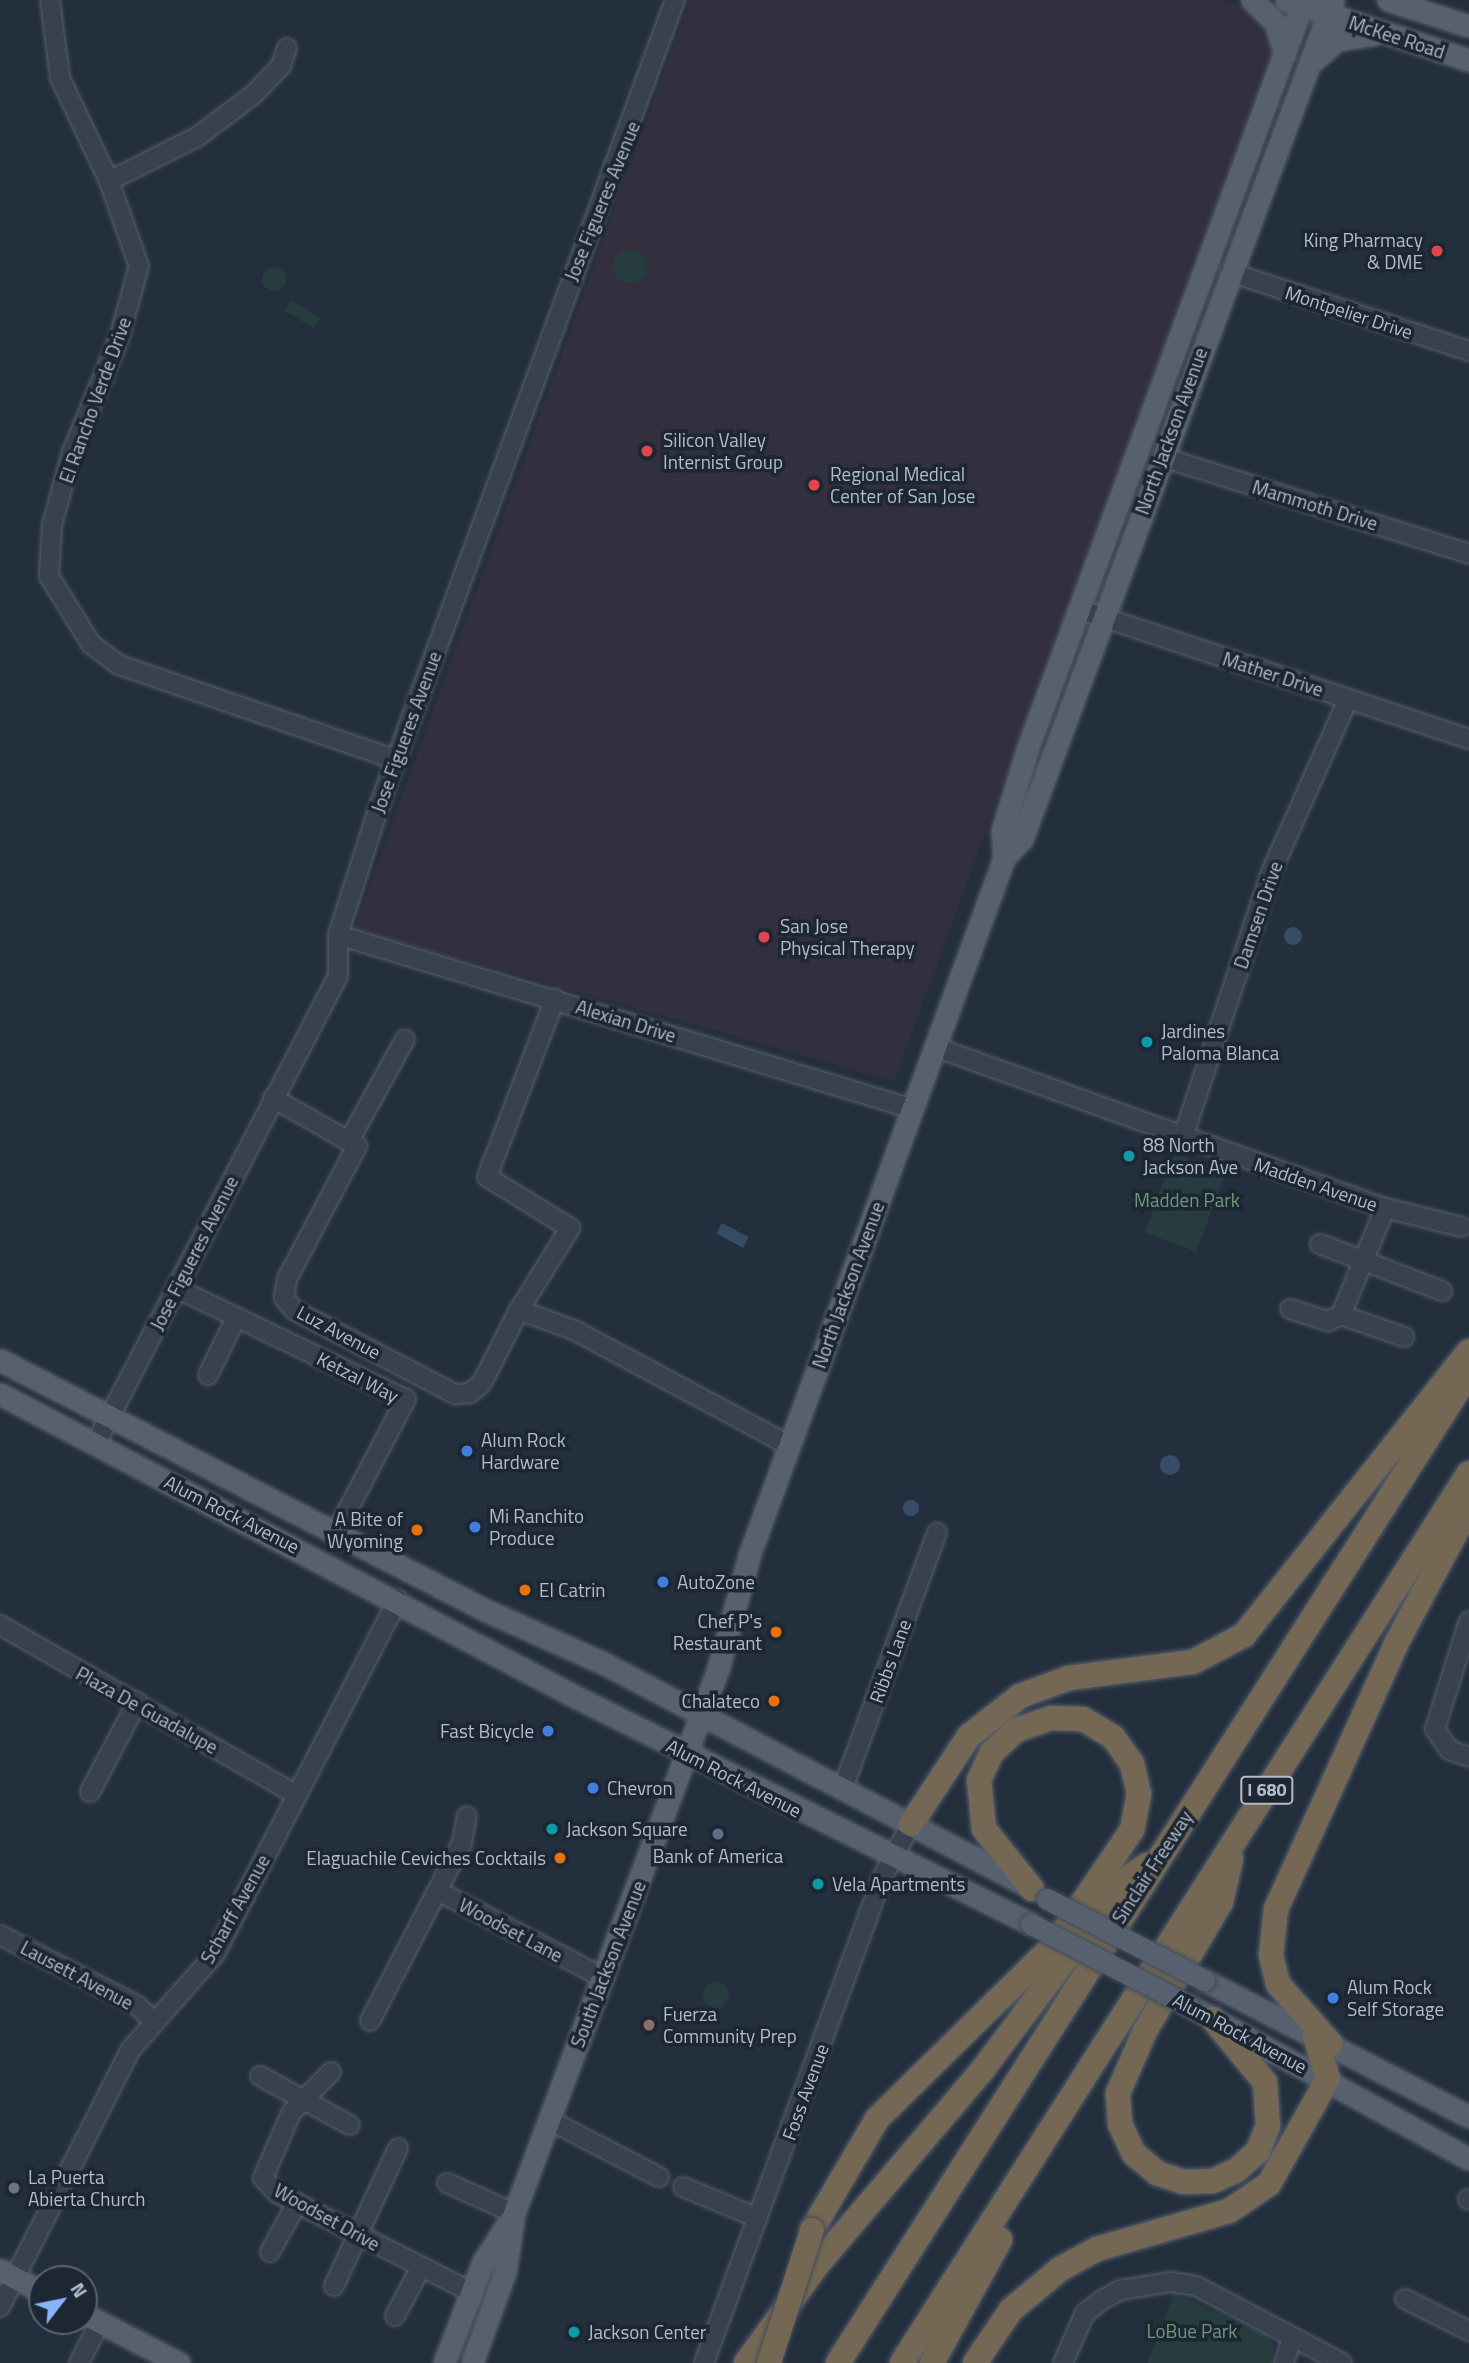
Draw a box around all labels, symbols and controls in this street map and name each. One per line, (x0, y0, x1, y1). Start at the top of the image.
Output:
street label: McKee Road (1346, 11, 1448, 63)
street label: Jose Figueres Avenue (560, 118, 644, 284)
place label: King Pharmacy & DME (1303, 229, 1423, 273)
marker: King Pharmacy & DME (1429, 243, 1445, 259)
street label: Montpelier Drive (1282, 281, 1416, 343)
street label: El Rancho Verde Drive (54, 314, 136, 486)
street label: North Jackson Avenue (1130, 345, 1212, 517)
place label: Silicon Valley Internist Group (663, 429, 783, 473)
marker: Silicon Valley Internist Group (637, 441, 657, 461)
place label: Regional Medical Center of San Jose (830, 463, 975, 507)
marker: Regional Medical Center of San Jose (804, 475, 824, 495)
street label: Mammoth Drive (1250, 475, 1380, 535)
street label: Mather Drive (1220, 647, 1326, 701)
street label: Jose Figueres Avenue (366, 648, 446, 816)
street label: Damsen Drive (1229, 858, 1287, 972)
place label: San Jose Physical Therapy (780, 915, 915, 959)
marker: San Jose Physical Therapy (754, 927, 774, 947)
street label: Alexian Drive (573, 995, 679, 1047)
place label: Jardines Paloma Blanca (1161, 1020, 1279, 1064)
marker: Jardines Paloma Blanca (1139, 1034, 1155, 1050)
place label: 88 North Jackson Ave (1143, 1134, 1238, 1178)
marker: 88 North Jackson Ave (1121, 1148, 1137, 1164)
street label: Madden Avenue (1251, 1152, 1381, 1216)
street label: Jose Figueres Avenue (145, 1172, 243, 1334)
park label: Madden Park (1134, 1189, 1240, 1211)
street label: North Jackson Avenue (807, 1199, 889, 1371)
street label: Luz Avenue (293, 1300, 385, 1364)
street label: Ketzal Way (313, 1347, 403, 1407)
place label: Alum Rock Hardware (481, 1429, 566, 1473)
marker: Alum Rock Hardware (459, 1443, 475, 1459)
street label: Alum Rock Avenue (161, 1470, 303, 1558)
place label: Mi Ranchito Produce (489, 1505, 584, 1549)
place label: A Bite of Wyoming (327, 1508, 403, 1552)
marker: Mi Ranchito Produce (467, 1519, 483, 1535)
marker: A Bite of Wyoming (409, 1522, 425, 1538)
place label: AutoZone (677, 1571, 755, 1593)
marker: AutoZone (655, 1574, 671, 1590)
place label: El Catrin (539, 1579, 606, 1601)
marker: El Catrin (517, 1582, 533, 1598)
place label: Chef P's Restaurant (673, 1610, 762, 1654)
street label: Ribbs Lane (864, 1616, 916, 1706)
marker: Chef P's Restaurant (768, 1624, 784, 1640)
street label: Plaza De Guadalupe (72, 1662, 222, 1758)
place label: Chalateco (682, 1690, 760, 1712)
marker: Chalateco (766, 1693, 782, 1709)
place label: Fast Bicycle (440, 1720, 534, 1742)
marker: Fast Bicycle (540, 1723, 556, 1739)
street label: Alum Rock Avenue (663, 1734, 805, 1822)
road number: I 680 (1239, 1776, 1295, 1804)
place label: Chevron (607, 1777, 673, 1799)
marker: Chevron (585, 1780, 601, 1796)
street label: Sinclair Freeway (1107, 1806, 1197, 1928)
place label: Jackson Square (566, 1818, 688, 1840)
marker: Jackson Square (544, 1821, 560, 1837)
marker: Bank of America (710, 1826, 726, 1842)
place label: Bank of America (653, 1845, 783, 1867)
place label: Elaguachile Ceviches Cocktails (306, 1847, 546, 1869)
marker: Elaguachile Ceviches Cocktails (552, 1850, 568, 1866)
street label: Scharff Avenue (196, 1851, 274, 1967)
place label: Vela Apartments (832, 1873, 965, 1895)
marker: Vela Apartments (810, 1876, 826, 1892)
street label: South Jackson Avenue (566, 1878, 650, 2050)
street label: Woodset Lane (455, 1893, 567, 1967)
street label: Lausett Avenue (17, 1936, 137, 2014)
place label: Alum Rock Self Storage (1347, 1976, 1444, 2020)
street label: Alum Rock Avenue (1169, 1988, 1311, 2078)
marker: Alum Rock Self Storage (1325, 1990, 1341, 2006)
place label: Fuerza Community Prep (663, 2003, 797, 2047)
marker: Fuerza Community Prep (641, 2017, 657, 2033)
street label: Foss Avenue (777, 2041, 833, 2143)
place label: La Puerta Abierta Church (28, 2166, 146, 2210)
street label: Woodset Drive (270, 2179, 384, 2255)
marker: La Puerta Abierta Church (6, 2180, 22, 2196)
north arrow (28, 2265, 98, 2335)
text: N (64, 2276, 95, 2303)
park label: LoBue Park (1147, 2320, 1237, 2342)
place label: Jackson Center (588, 2321, 706, 2343)
marker: Jackson Center (566, 2324, 582, 2340)

